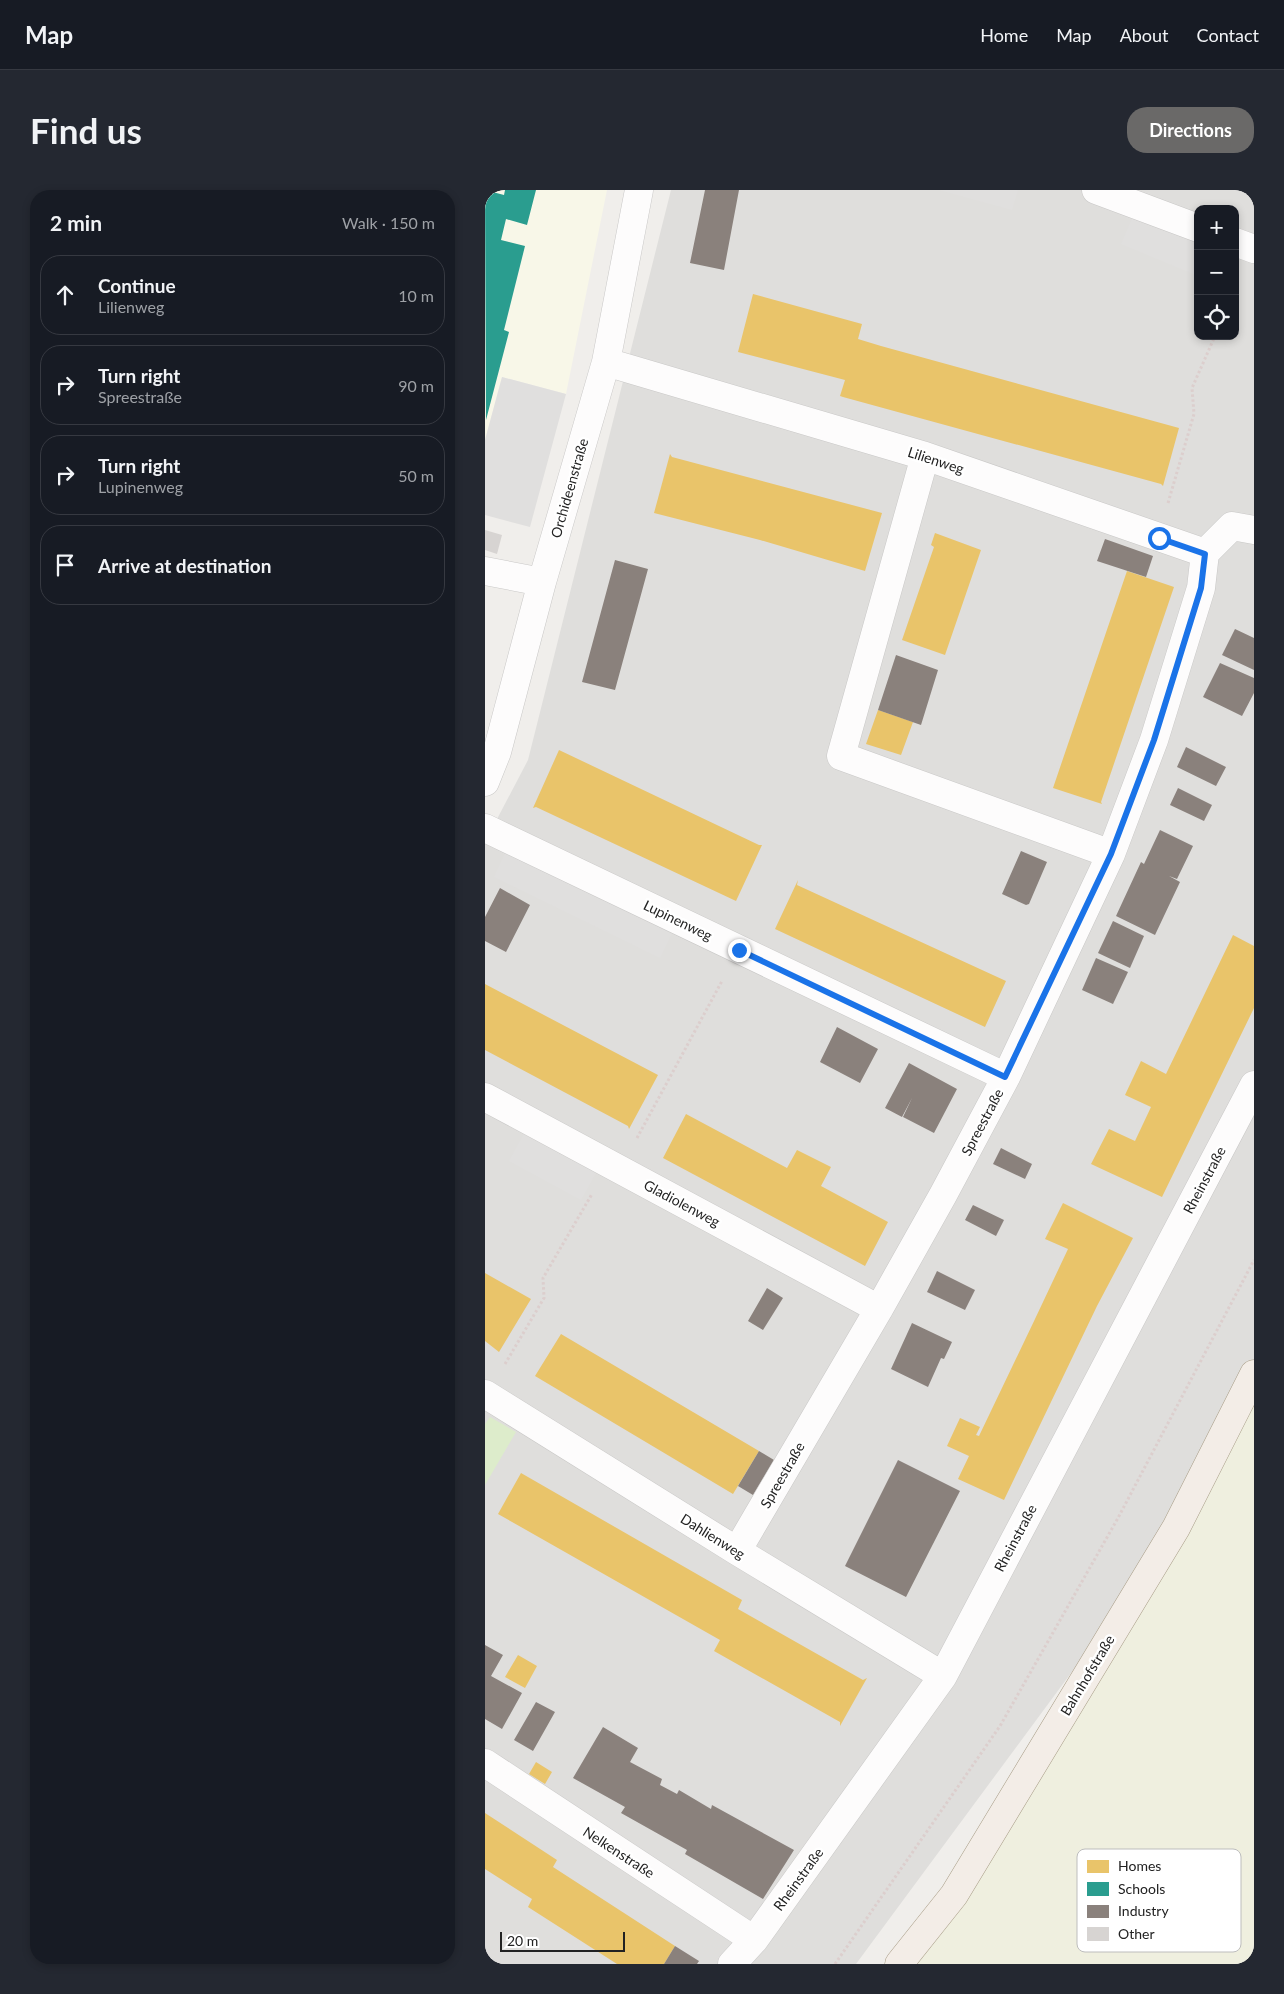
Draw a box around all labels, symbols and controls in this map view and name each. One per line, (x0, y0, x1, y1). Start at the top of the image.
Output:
text: Map (25, 20, 73, 49)
text: Home (980, 24, 1028, 46)
text: Map (1056, 24, 1092, 46)
text: About (1120, 24, 1169, 46)
text: Contact (1197, 24, 1259, 46)
button: Directions (1127, 107, 1254, 153)
text: Find us (30, 109, 142, 151)
map controls (1194, 205, 1239, 340)
button: + (1194, 205, 1239, 250)
text: 2 min (50, 210, 102, 235)
text: Walk · 150 m (342, 213, 435, 232)
button: − (1194, 250, 1239, 295)
text: Continue (98, 274, 176, 297)
icon: ahead (51, 281, 79, 309)
text: 10 m (398, 286, 434, 305)
button: locate (1194, 295, 1239, 340)
text: Lilienweg (98, 297, 164, 316)
text: Turn right (98, 364, 180, 387)
icon: right (51, 371, 79, 399)
text: 90 m (398, 376, 434, 395)
text: Spreestraße (98, 387, 182, 406)
street label: Orchideenstraße (547, 436, 591, 540)
street label: Lilienweg (906, 443, 966, 477)
text: Turn right (98, 454, 180, 477)
icon: right (51, 461, 79, 489)
text: 50 m (398, 466, 434, 485)
text: Lupinenweg (98, 477, 183, 496)
route start (1148, 527, 1171, 550)
icon: arrive (51, 551, 79, 579)
text: Arrive at destination (98, 554, 271, 577)
street label: Lupinenweg (641, 896, 715, 944)
route end (728, 939, 751, 962)
street label: Spreestraße (957, 1086, 1007, 1158)
street label: Rheinstraße (1179, 1144, 1229, 1216)
street label: Gladiolenweg (641, 1176, 723, 1230)
street label: Spreestraße (756, 1439, 808, 1511)
street label: Rheinstraße (990, 1502, 1040, 1574)
street label: Dahlienweg (678, 1510, 748, 1562)
street label: Bahnhofstraße (1056, 1632, 1118, 1718)
street label: Nelkenstraße (580, 1823, 658, 1881)
street label: Rheinstraße (769, 1844, 827, 1914)
legend (1077, 1849, 1241, 1952)
text: Homes (1118, 1857, 1161, 1874)
text: Schools (1118, 1880, 1165, 1897)
text: Industry (1118, 1902, 1169, 1919)
text: Other (1118, 1925, 1155, 1942)
scale bar (500, 1929, 625, 1952)
text: 20 m (507, 1932, 538, 1949)

